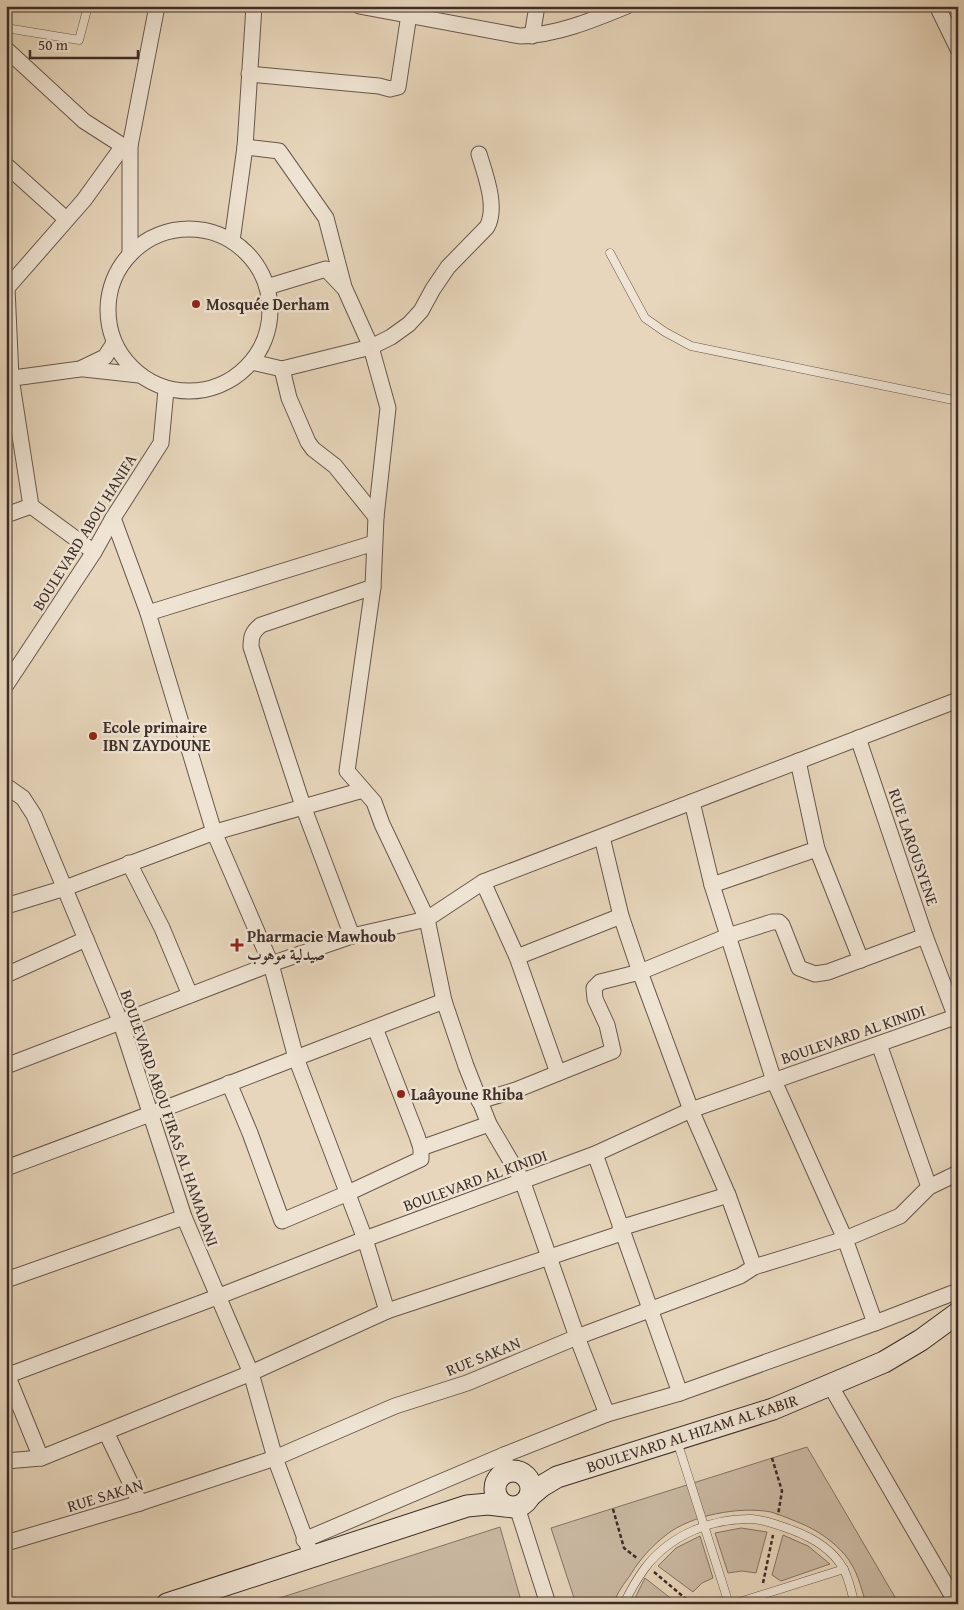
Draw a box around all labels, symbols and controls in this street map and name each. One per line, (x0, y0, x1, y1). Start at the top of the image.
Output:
scale bar (30, 28, 138, 60)
text: 50 m (38, 34, 69, 55)
place label: Mosquée Derham (206, 292, 330, 316)
marker: Mosquée Derham (190, 298, 202, 310)
street label: BOULEVARD ABOU HANIFA (26, 449, 142, 615)
place label: Ecole primaire IBN ZAYDOUNE (103, 715, 211, 757)
marker: Ecole primaire IBN ZAYDOUNE (87, 730, 99, 742)
street label: RUE LAROUSYENE (883, 785, 945, 909)
place label: Pharmacie Mawhoub صيدلية موهوب (247, 924, 396, 966)
marker: Pharmacie Mawhoub صيدلية موهوب (231, 939, 243, 951)
street label: BOULEVARD ABOU FIRAS AL HAMADANI (115, 986, 225, 1250)
street label: BOULEVARD AL KINIDI (777, 998, 929, 1070)
place label: Laâyoune Rhiba (411, 1082, 524, 1106)
marker: Laâyoune Rhiba (395, 1088, 407, 1100)
street label: BOULEVARD AL KINIDI (400, 1143, 550, 1217)
street label: RUE SAKAN (442, 1330, 524, 1382)
street label: BOULEVARD AL HIZAM AL KABIR (583, 1387, 802, 1479)
street label: RUE SAKAN (64, 1472, 147, 1518)

